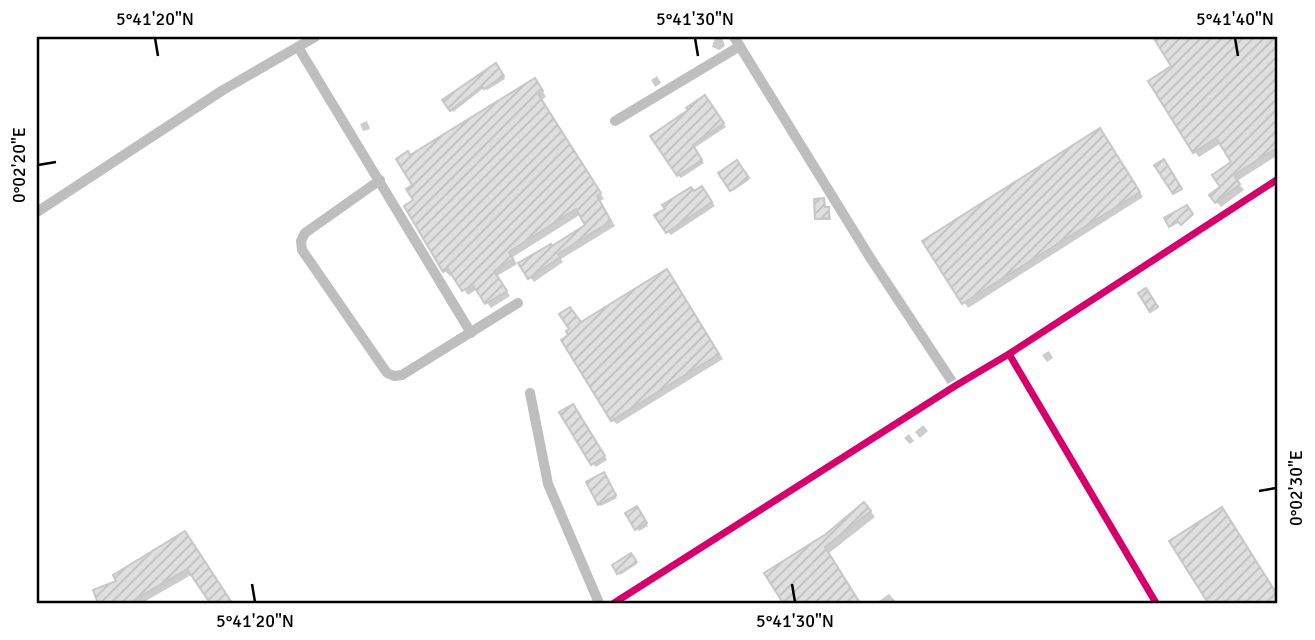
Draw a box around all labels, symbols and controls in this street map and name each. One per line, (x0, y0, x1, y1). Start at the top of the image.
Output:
text: 5°41'20"N (116, 8, 194, 30)
text: 5°41'30"N (656, 8, 734, 30)
text: 5°41'40"N (1196, 8, 1274, 30)
text: 0°02'20"E (8, 127, 30, 203)
text: 0°02'30"E (1285, 450, 1307, 526)
text: 5°41'20"N (216, 610, 294, 632)
text: 5°41'30"N (756, 610, 834, 632)

